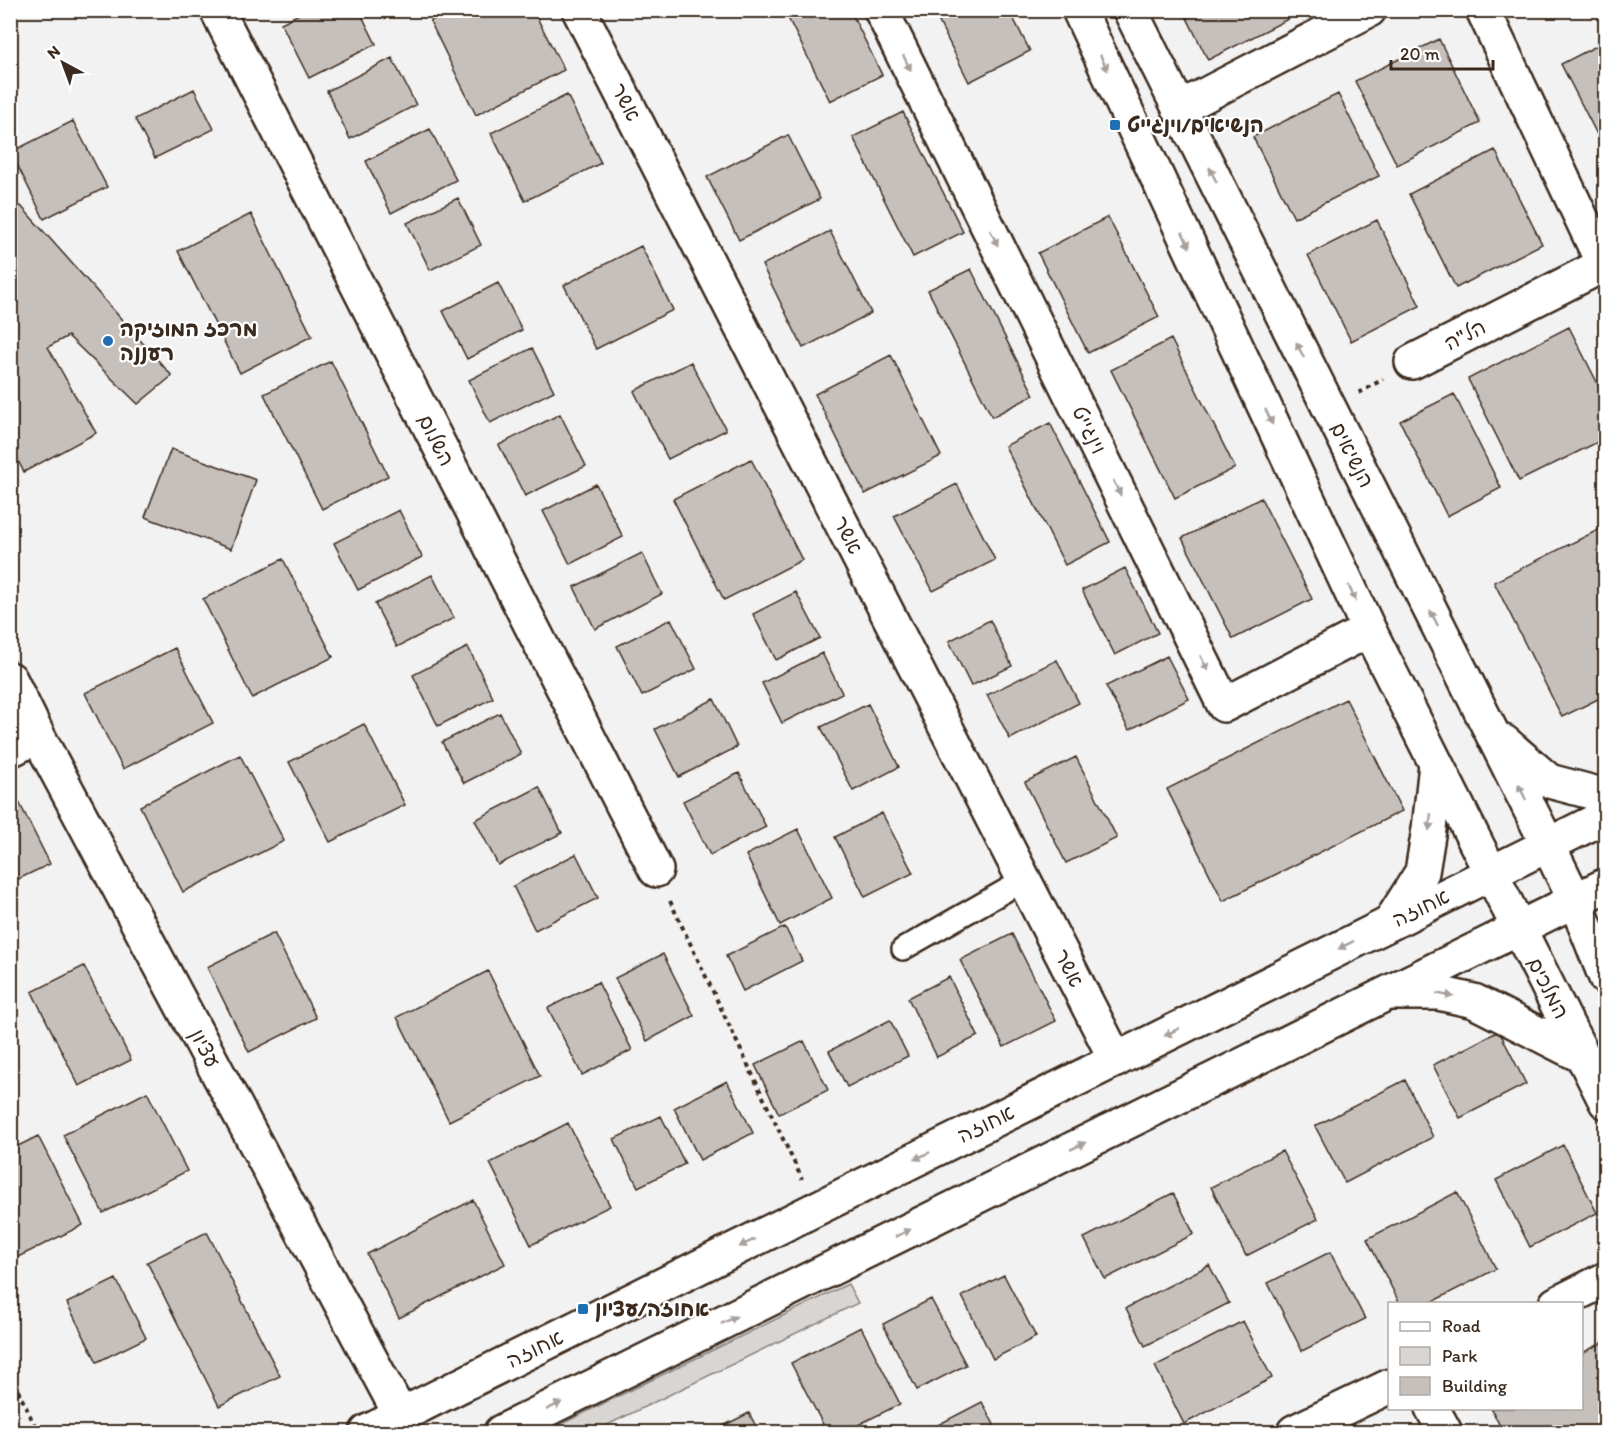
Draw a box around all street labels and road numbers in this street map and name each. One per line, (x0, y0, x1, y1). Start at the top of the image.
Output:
street label: אשר (606, 79, 646, 125)
street label: הל"ה (1440, 314, 1490, 355)
street label: וינגייט (1067, 402, 1112, 458)
street label: השלום (413, 410, 460, 470)
street label: הנשיאים (1325, 418, 1379, 492)
street label: אשר (828, 512, 868, 558)
street label: אחוזה (1388, 883, 1453, 932)
street label: אשר (1049, 945, 1089, 991)
street label: המלכים (1522, 953, 1575, 1023)
street label: עציון (184, 1024, 226, 1072)
street label: אחוזה (953, 1099, 1018, 1148)
street label: אחוזה (502, 1324, 567, 1373)

